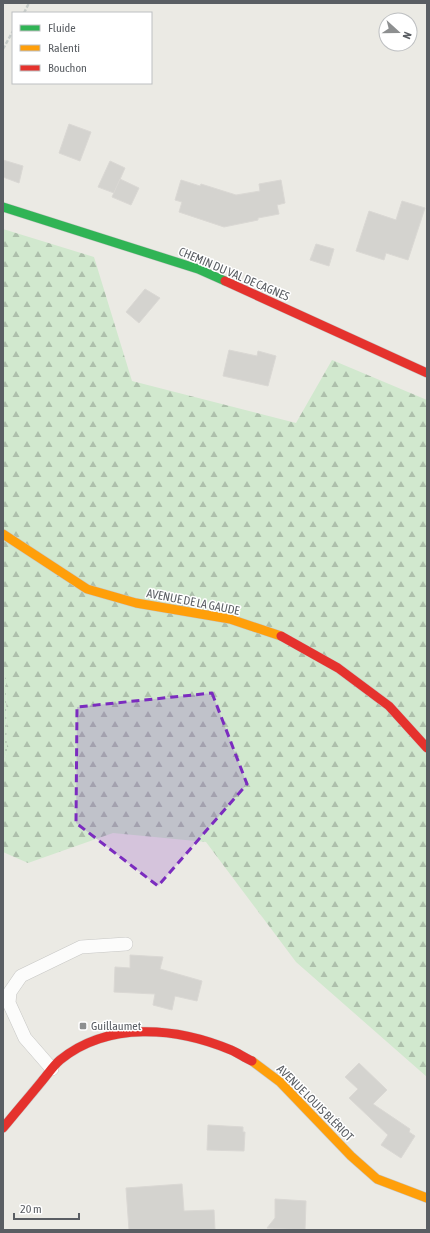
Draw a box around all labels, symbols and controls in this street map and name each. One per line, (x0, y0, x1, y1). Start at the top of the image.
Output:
legend (12, 12, 152, 84)
north arrow (378, 12, 418, 52)
text: Fluide (48, 21, 76, 35)
text: N (401, 30, 414, 41)
text: Ralenti (48, 41, 80, 55)
text: Bouchon (48, 61, 87, 75)
street label: CHEMIN DU VAL DE CAGNES (177, 244, 291, 304)
street label: AVENUE DE LA GAUDE (145, 586, 241, 618)
place label: Guillaumet (91, 1019, 142, 1033)
marker: Guillaumet (78, 1021, 88, 1031)
street label: AVENUE LOUIS BLÉRIOT (274, 1062, 357, 1145)
scale bar (14, 1195, 79, 1221)
text: 20 m (20, 1202, 42, 1216)

